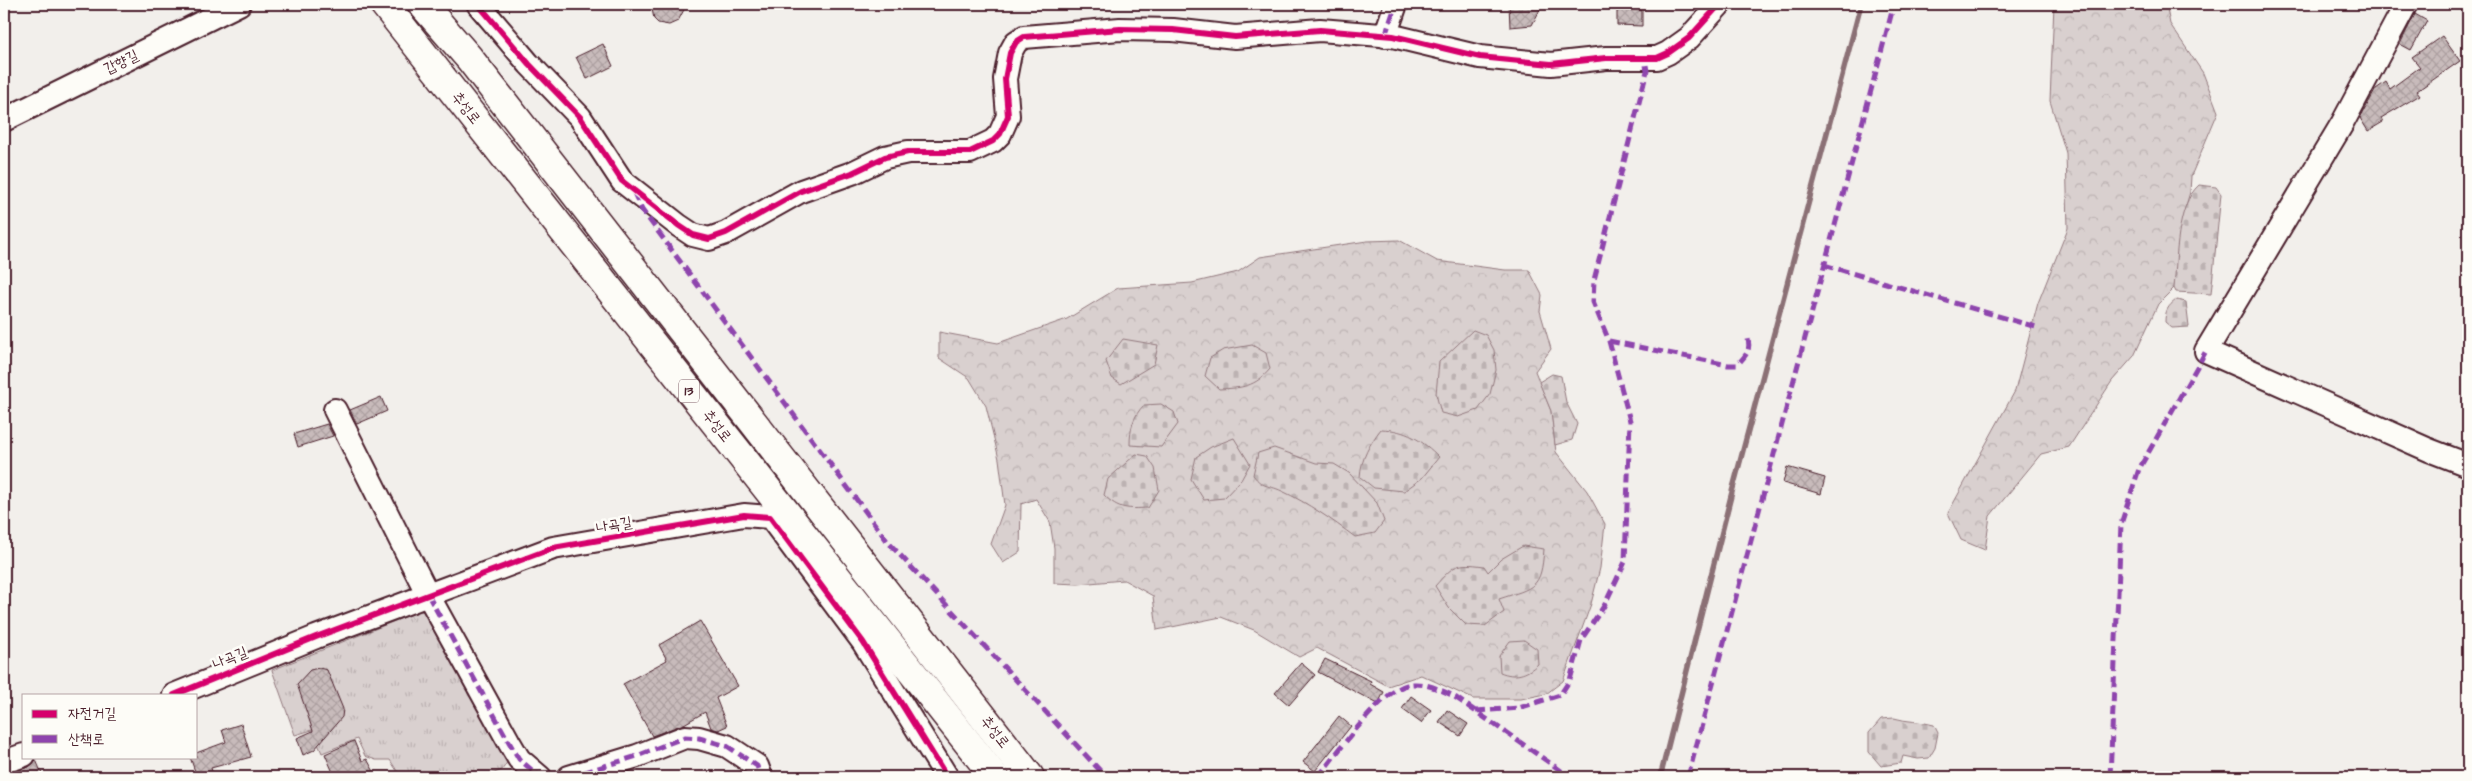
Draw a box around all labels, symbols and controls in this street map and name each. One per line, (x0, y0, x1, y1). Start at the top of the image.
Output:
street label: 갑향길 (100, 45, 142, 79)
street label: 추성로 (447, 87, 485, 129)
road number: 13 (679, 380, 699, 402)
street label: 추성로 (698, 405, 736, 447)
street label: 나곡길 (594, 512, 634, 538)
street label: 나곡길 (209, 641, 251, 675)
legend (22, 694, 198, 758)
text: 자전거길 (68, 703, 116, 724)
street label: 추성로 (976, 711, 1014, 753)
text: 산책로 (68, 729, 104, 750)

